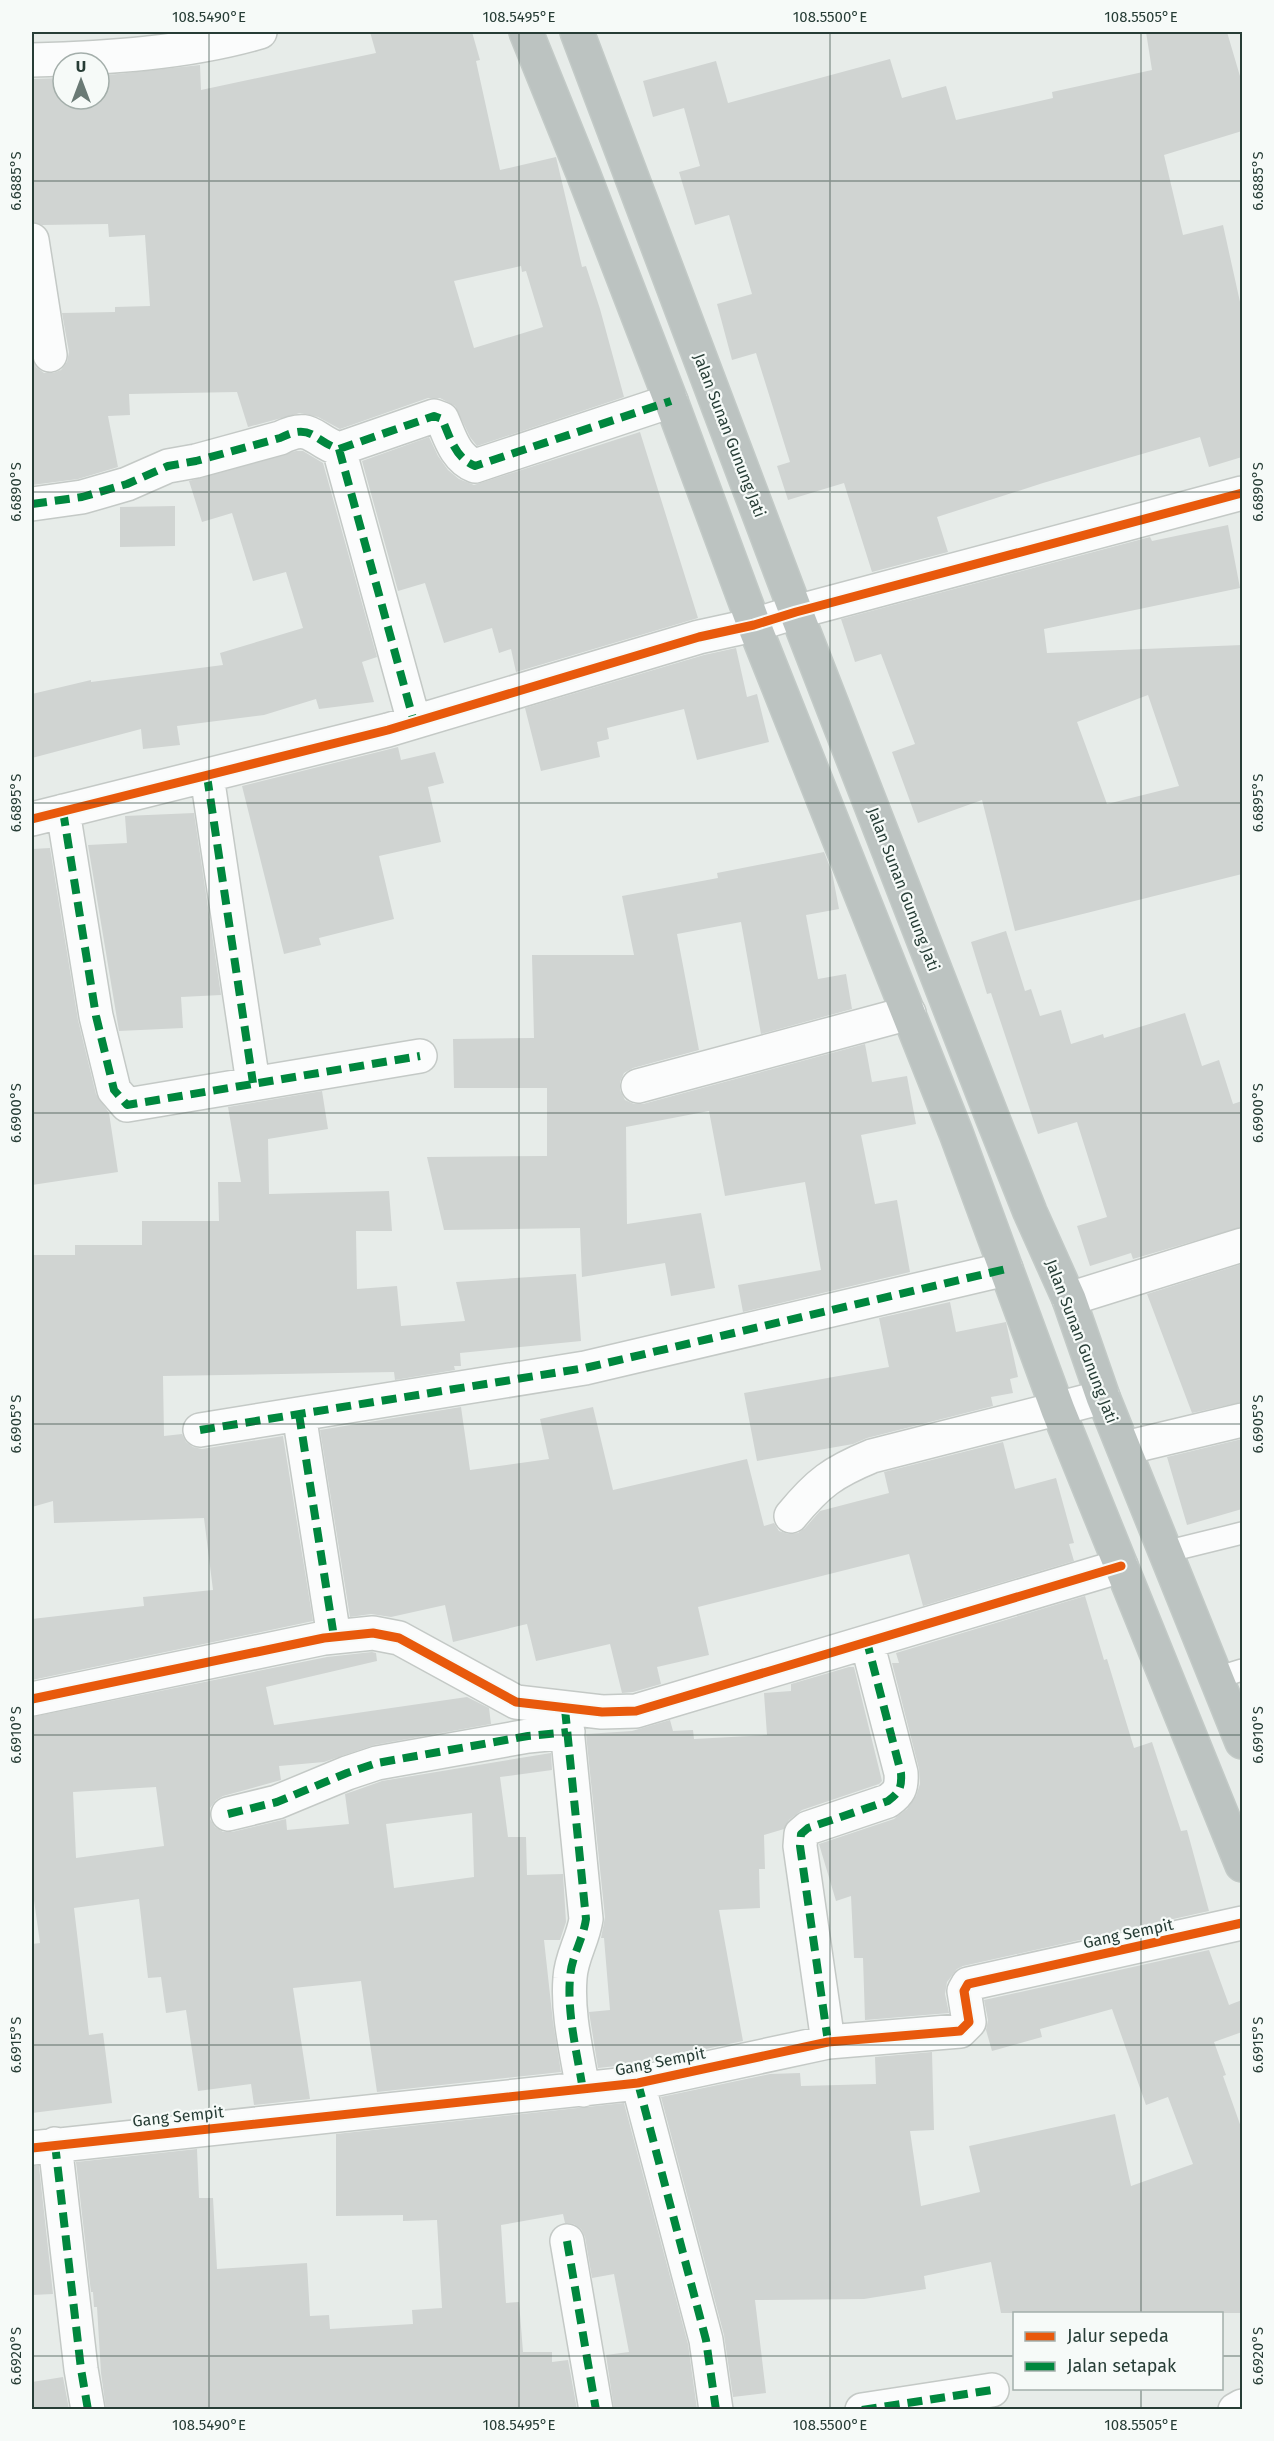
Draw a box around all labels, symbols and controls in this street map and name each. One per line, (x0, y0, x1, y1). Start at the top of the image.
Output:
text: 108.5490°E (172, 8, 246, 26)
text: 108.5495°E (482, 8, 556, 26)
text: 108.5500°E (793, 8, 867, 26)
text: 108.5505°E (1104, 8, 1178, 26)
north arrow (51, 51, 111, 111)
text: U (76, 57, 86, 76)
text: 6.6885°S (7, 151, 25, 211)
text: 6.6885°S (1249, 151, 1267, 211)
street label: Jalan Sunan Gunung Jati (689, 351, 770, 520)
text: 6.6890°S (7, 462, 25, 522)
text: 6.6890°S (1249, 462, 1267, 522)
text: 6.6895°S (7, 774, 25, 832)
text: 6.6895°S (1249, 774, 1267, 832)
street label: Jalan Sunan Gunung Jati (863, 805, 944, 974)
text: 6.6900°S (7, 1083, 25, 1143)
text: 6.6900°S (1249, 1083, 1267, 1143)
street label: Jalan Sunan Gunung Jati (1041, 1257, 1122, 1426)
text: 6.6905°S (7, 1395, 25, 1453)
text: 6.6905°S (1249, 1395, 1267, 1453)
text: 6.6910°S (7, 1706, 25, 1764)
text: 6.6910°S (1249, 1706, 1267, 1764)
street label: Gang Sempit (1081, 1915, 1175, 1952)
text: 6.6915°S (7, 2017, 25, 2073)
text: 6.6915°S (1249, 2017, 1267, 2073)
street label: Gang Sempit (613, 2043, 707, 2080)
street label: Gang Sempit (131, 2102, 225, 2131)
legend (1013, 2312, 1223, 2390)
text: Jalur sepeda (1067, 2325, 1169, 2347)
text: 6.6920°S (7, 2327, 25, 2385)
text: 6.6920°S (1249, 2327, 1267, 2385)
text: Jalan setapak (1067, 2355, 1177, 2377)
text: 108.5490°E (172, 2416, 246, 2434)
text: 108.5495°E (482, 2416, 556, 2434)
text: 108.5500°E (793, 2416, 867, 2434)
text: 108.5505°E (1104, 2416, 1178, 2434)

